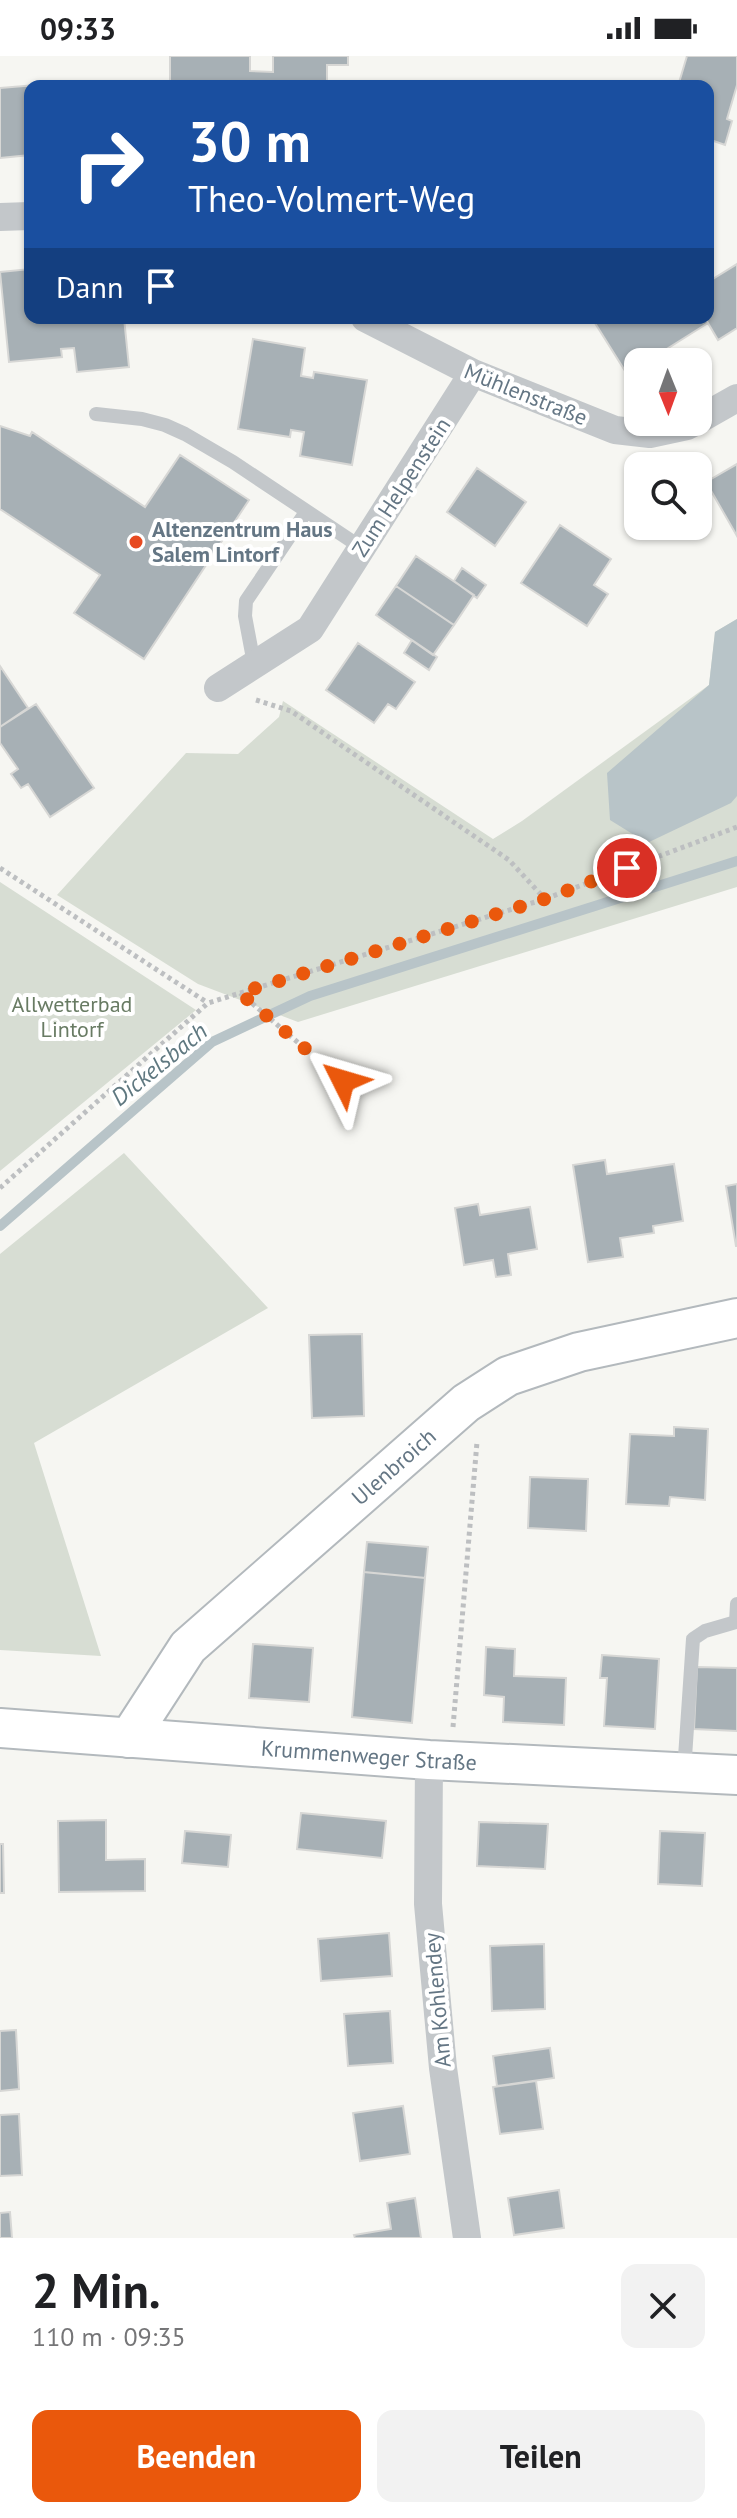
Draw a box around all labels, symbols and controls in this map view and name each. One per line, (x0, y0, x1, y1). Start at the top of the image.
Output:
text: 09:33 (40, 9, 116, 48)
text: 30 m (188, 105, 311, 177)
icon: right (56, 112, 160, 216)
text: Theo-Volmert-Weg (188, 175, 475, 222)
icon: arrive (139, 264, 183, 308)
text: Dann (56, 267, 123, 306)
north arrow (624, 348, 712, 436)
map controls (624, 348, 712, 540)
street label: Mühlenstraße (460, 357, 592, 431)
street label: Zum Helpenstein (346, 412, 456, 562)
button: search (624, 452, 712, 540)
place label: Altenzentrum Haus Salem Lintorf (152, 515, 332, 568)
marker: Altenzentrum Haus Salem Lintorf (127, 533, 145, 551)
pin (593, 834, 661, 902)
icon: arrive (605, 846, 649, 890)
park label: Allwetterbad Lintorf (12, 990, 132, 1043)
water label: Dickelsbach (104, 1016, 214, 1112)
position arrow (301, 1039, 385, 1123)
street label: Ulenbroich (346, 1422, 442, 1511)
street label: Krummenweger Straße (260, 1734, 478, 1776)
street label: Am Kohlendey (417, 1931, 457, 2069)
text: 2 Min. (32, 2259, 161, 2321)
button: close (621, 2264, 705, 2348)
text: 110 m · 09:35 (32, 2320, 186, 2353)
button: Beenden (32, 2410, 361, 2502)
button: Teilen (377, 2410, 705, 2502)

